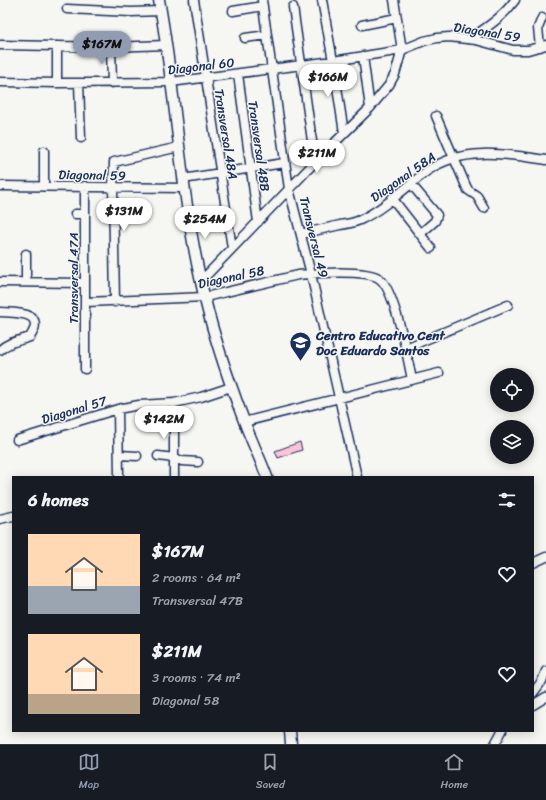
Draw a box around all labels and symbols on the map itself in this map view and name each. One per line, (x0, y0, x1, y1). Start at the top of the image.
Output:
street label: Diagonal 59 (452, 15, 522, 49)
pin: $167M (74, 31, 130, 65)
street label: Diagonal 60 (166, 50, 236, 82)
pin: $166M (300, 64, 356, 98)
street label: Transversal 48A (207, 87, 245, 181)
street label: Transversal 48B (241, 99, 277, 193)
pin: $211M (289, 140, 345, 174)
street label: Diagonal 58A (365, 146, 441, 208)
street label: Diagonal 59 (58, 163, 126, 187)
street label: Transversal 49 (293, 194, 335, 280)
pin: $131M (96, 198, 152, 232)
pin: $254M (177, 206, 233, 240)
street label: Transversal 47A (62, 232, 85, 324)
street label: Diagonal 58 (196, 259, 266, 295)
place label: Centro Educativo Cent Doc Eduardo Santos (315, 324, 445, 362)
school or university icon: Centro Educativo Cent Doc Eduardo Santos (287, 329, 313, 362)
street label: Diagonal 57 (39, 389, 111, 431)
pin: $142M (136, 406, 192, 440)

